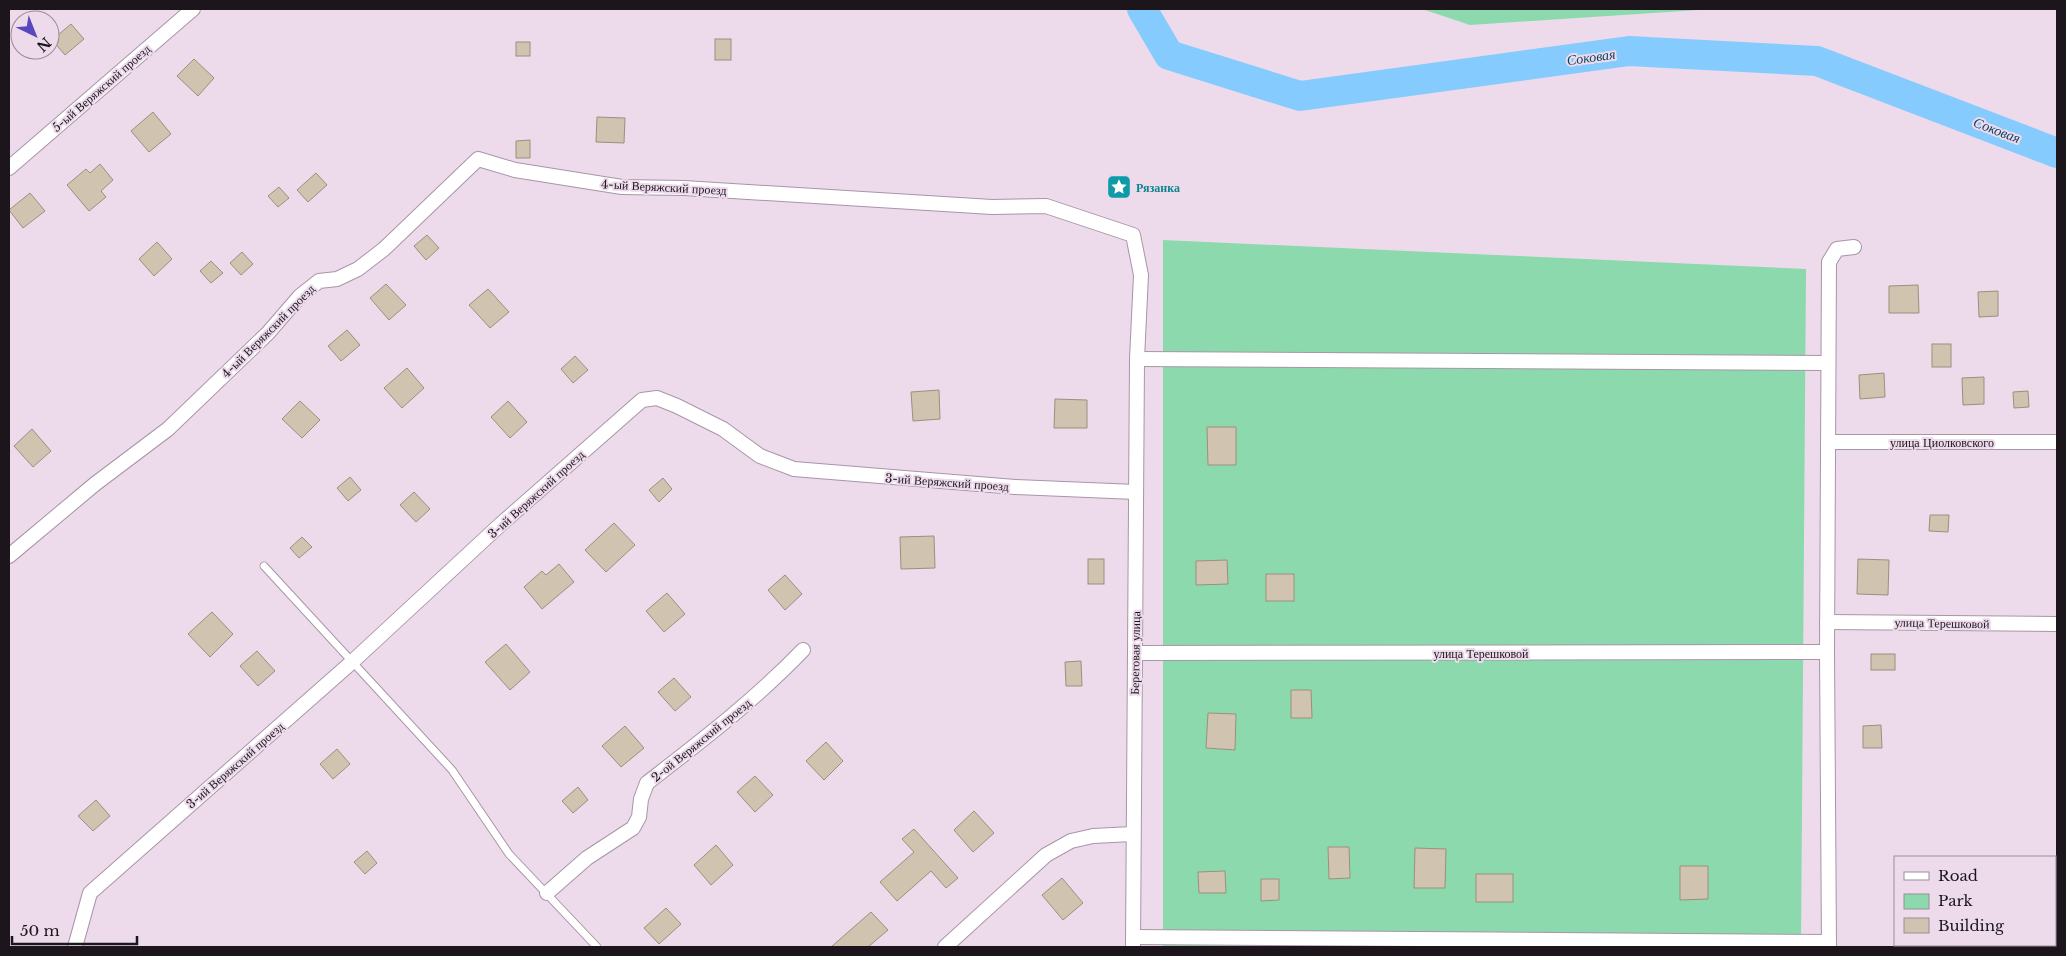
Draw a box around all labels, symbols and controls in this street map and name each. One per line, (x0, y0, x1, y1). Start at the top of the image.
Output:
north arrow (10, 10, 60, 60)
text: N (33, 33, 55, 56)
street label: 5-ый Веряжский проезд (49, 41, 153, 135)
water label: Соковая (1566, 45, 1616, 69)
water label: Соковая (1971, 113, 2023, 147)
place icon: Рязанка (1106, 174, 1132, 200)
street label: 4-ый Веряжский проезд (601, 176, 727, 198)
place label: Рязанка (1136, 180, 1180, 195)
street label: 4-ый Веряжский проезд (218, 281, 318, 381)
street label: улица Циолковского (1890, 435, 1994, 450)
street label: 3-ий Веряжский проезд (485, 447, 587, 541)
street label: 3-ий Веряжский проезд (884, 470, 1010, 494)
street label: Береговая улица (1127, 610, 1143, 695)
street label: улица Терешковой (1894, 615, 1990, 631)
street label: улица Терешковой (1433, 646, 1529, 661)
street label: 2-ой Веряжский проезд (648, 695, 754, 785)
street label: 3-ий Веряжский проезд (183, 719, 287, 811)
legend (1894, 856, 2056, 946)
text: Road (1938, 866, 1978, 885)
text: Park (1938, 891, 1974, 910)
scale bar (12, 914, 138, 946)
text: Building (1938, 916, 2005, 935)
text: 50 m (20, 921, 60, 940)

